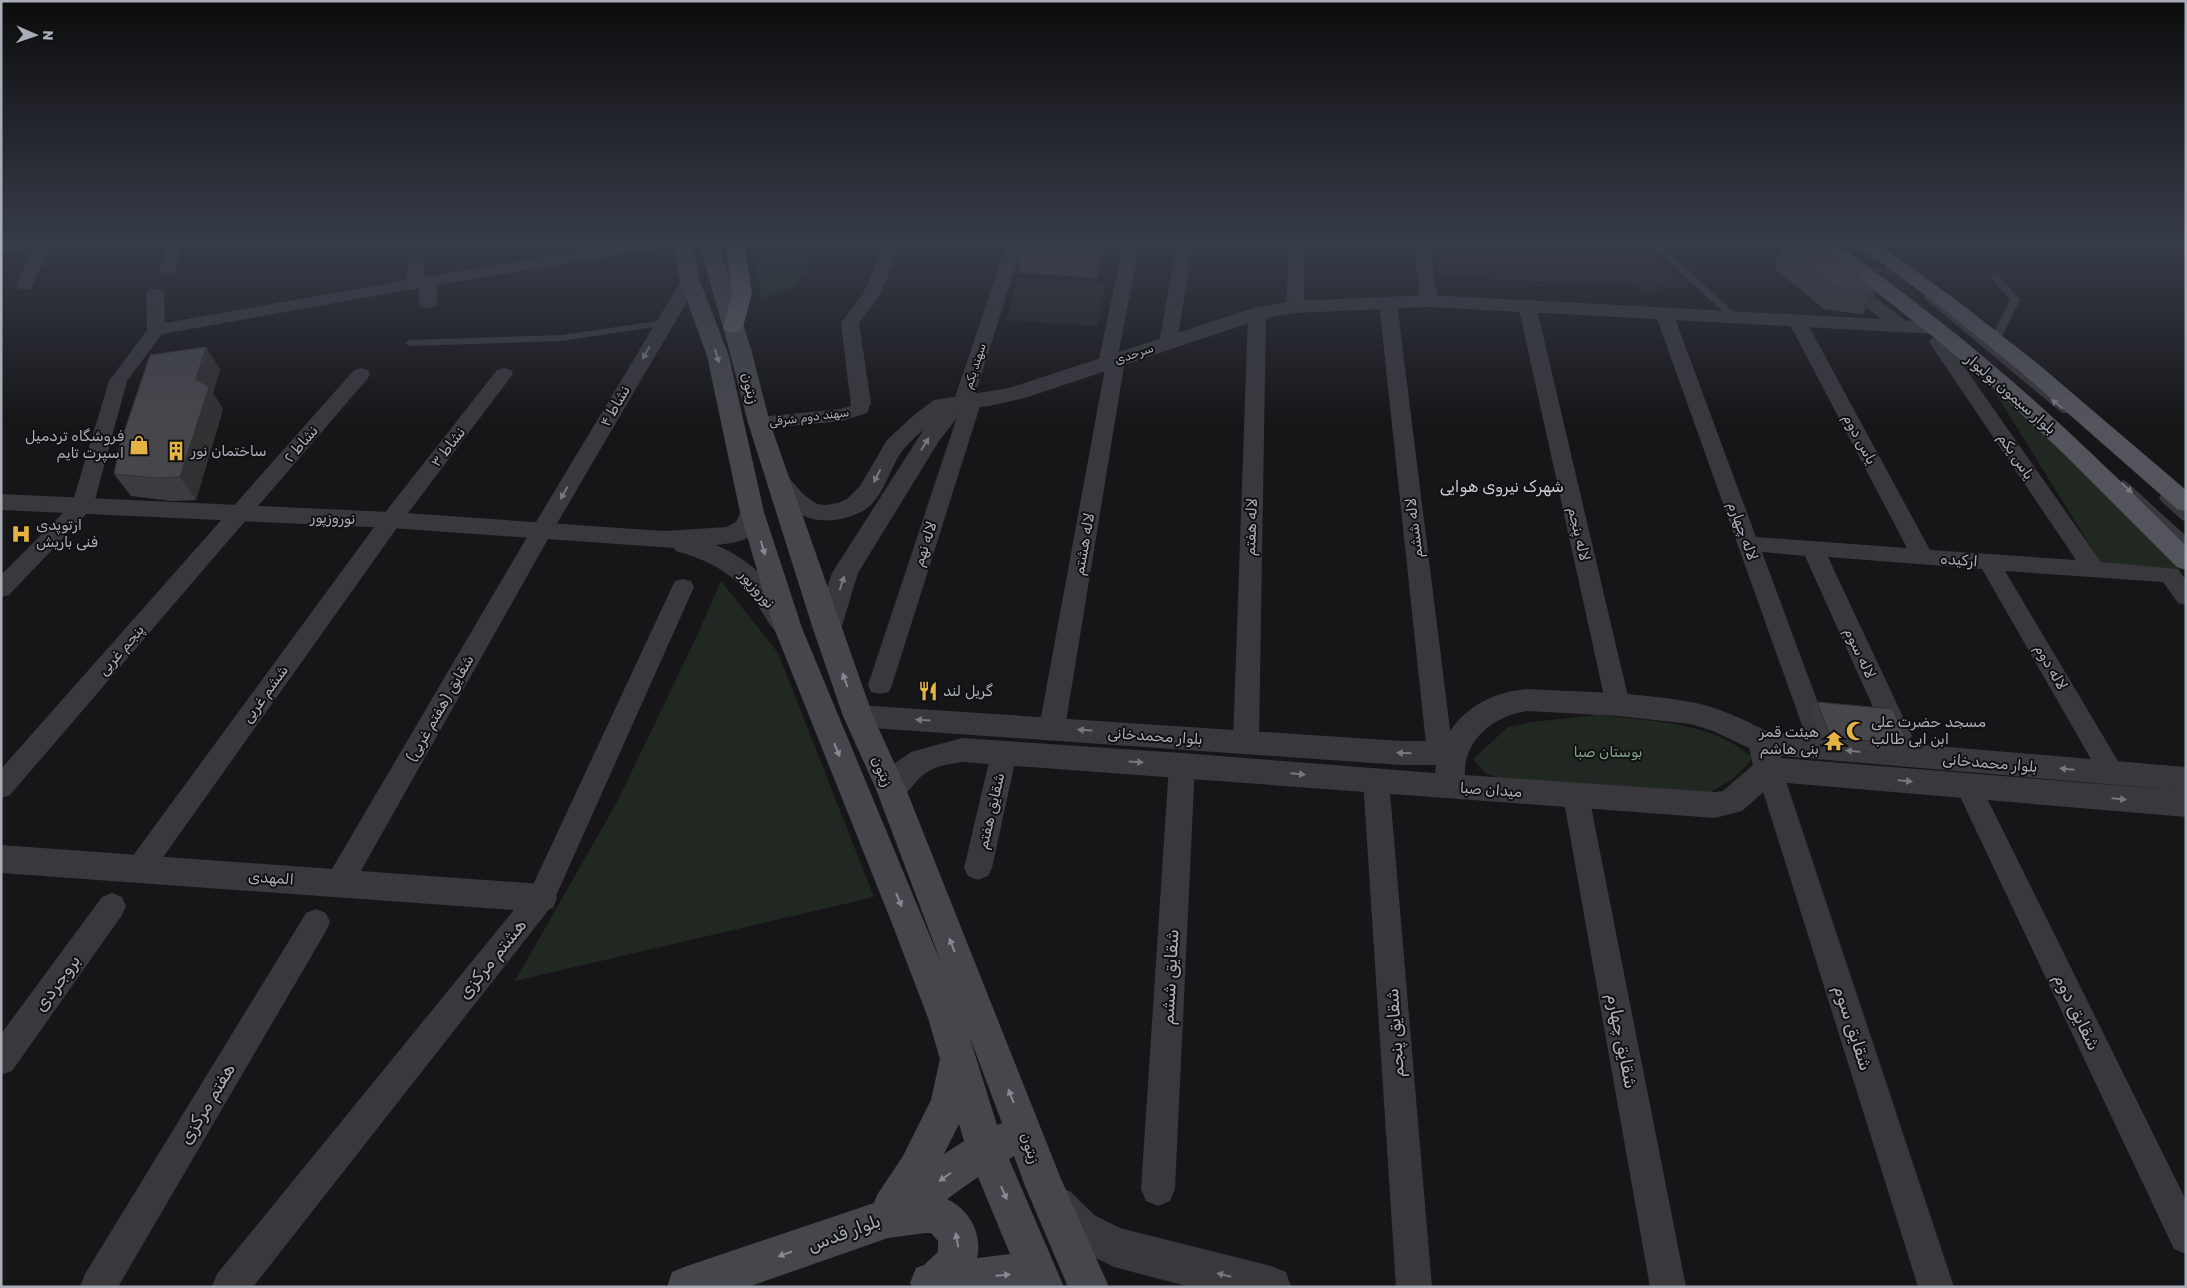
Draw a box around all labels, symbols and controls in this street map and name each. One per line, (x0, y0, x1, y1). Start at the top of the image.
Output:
north arrow (10, 10, 60, 60)
text: N (39, 30, 56, 41)
street label: سهند يكم (961, 341, 990, 391)
street label: سرحدی (1113, 341, 1156, 368)
one-way arrow (642, 346, 651, 359)
one-way arrow (714, 349, 722, 364)
street label: بلوار سیمون بولیوار (1961, 349, 2060, 438)
street label: زیتون (737, 371, 763, 406)
street label: نشاط ۴ (596, 382, 634, 430)
one-way arrow (2051, 398, 2064, 409)
street label: سهند دوم شرقی (768, 405, 850, 431)
street label: یاس دوم (1838, 411, 1881, 468)
street label: نشاط ۲ (280, 422, 322, 466)
street label: نشاط ۳ (427, 423, 469, 471)
place label: فروشگاه تردمیل اسپرت تایم (25, 427, 124, 463)
street label: یاس یکم (1993, 429, 2038, 483)
shop icon: فروشگاه تردمیل اسپرت تایم (128, 434, 150, 456)
one-way arrow (921, 437, 930, 450)
building icon: ساختمان نور (165, 440, 187, 462)
place label: ساختمان نور (190, 442, 267, 460)
one-way arrow (873, 469, 881, 483)
district label: شهرک نیروی هوایی (1440, 477, 1564, 497)
one-way arrow (2121, 482, 2133, 494)
one-way arrow (559, 486, 568, 499)
street label: لاله ششم (1401, 497, 1428, 559)
street label: لاله هفتم (1241, 498, 1262, 556)
street label: لاله چهارم (1723, 499, 1762, 563)
street label: لاله پنجم (1563, 505, 1594, 563)
street label: نوروزپور (309, 508, 356, 529)
street label: لاله هشتم (1070, 511, 1099, 577)
place label: ارتوپدی فنی باریش (36, 516, 98, 551)
street label: لاله نهم (909, 519, 942, 569)
hospital icon: ارتوپدی فنی باریش (10, 523, 32, 545)
one-way arrow (760, 541, 768, 556)
street label: ارکیده (1940, 550, 1978, 570)
street label: نوروزپور (734, 565, 779, 613)
one-way arrow (838, 575, 846, 590)
street label: پنجم غربی (94, 621, 149, 680)
street label: لاله سوم (1840, 625, 1880, 682)
street label: لاله دوم (2030, 641, 2071, 694)
street label: شقایق (هفتم غربی) (402, 652, 479, 765)
street label: ششم غربی (238, 662, 293, 727)
one-way arrow (841, 673, 848, 688)
restaurant icon: گریل لند (917, 680, 939, 702)
place label: گریل لند (943, 682, 993, 700)
place label: مسجد حضرت علی ابن ابی طالب (1871, 713, 1986, 748)
one-way arrow (914, 716, 930, 724)
mosque icon: مسجد حضرت علی ابن ابی طالب (1845, 720, 1867, 742)
place label: هیئت قمر بنی هاشم (1758, 723, 1819, 759)
street label: بلوار محمدخانی (1107, 724, 1203, 748)
one-way arrow (1076, 726, 1092, 734)
temple icon: هیئت قمر بنی هاشم (1823, 730, 1845, 752)
one-way arrow (833, 743, 841, 758)
park label: بوستان صبا (1574, 743, 1642, 761)
one-way arrow (1845, 747, 1861, 755)
one-way arrow (1396, 748, 1412, 756)
street label: بلوار محمدخانی (1942, 750, 2038, 776)
street label: زیتون (867, 753, 897, 789)
one-way arrow (1128, 758, 1144, 766)
one-way arrow (2059, 765, 2075, 773)
one-way arrow (1290, 770, 1306, 778)
street label: شقایق هفتم (973, 771, 1009, 851)
one-way arrow (1898, 777, 1914, 785)
street label: میدان صبا (1459, 779, 1523, 801)
one-way arrow (2112, 795, 2128, 803)
street label: المهدی (247, 867, 295, 889)
one-way arrow (896, 893, 904, 907)
street label: هشتم مرکزی (453, 914, 532, 1004)
street label: شقایق ششم (1156, 928, 1185, 1026)
one-way arrow (947, 938, 955, 952)
street label: بروجردی (29, 950, 85, 1016)
street label: شقایق دوم (2049, 970, 2105, 1054)
street label: شقایق سوم (1829, 983, 1877, 1073)
street label: شقایق پنجم (1381, 987, 1410, 1078)
street label: شقایق چهارم (1602, 991, 1642, 1091)
street label: هفتم مرکزی (174, 1059, 241, 1149)
one-way arrow (1007, 1088, 1015, 1103)
street label: زیتون (1016, 1130, 1044, 1166)
one-way arrow (938, 1172, 952, 1182)
one-way arrow (1001, 1186, 1009, 1200)
street label: بلوار قدس (804, 1210, 884, 1256)
one-way arrow (953, 1232, 961, 1248)
one-way arrow (777, 1251, 792, 1258)
one-way arrow (1217, 1270, 1232, 1278)
one-way arrow (995, 1271, 1011, 1279)

